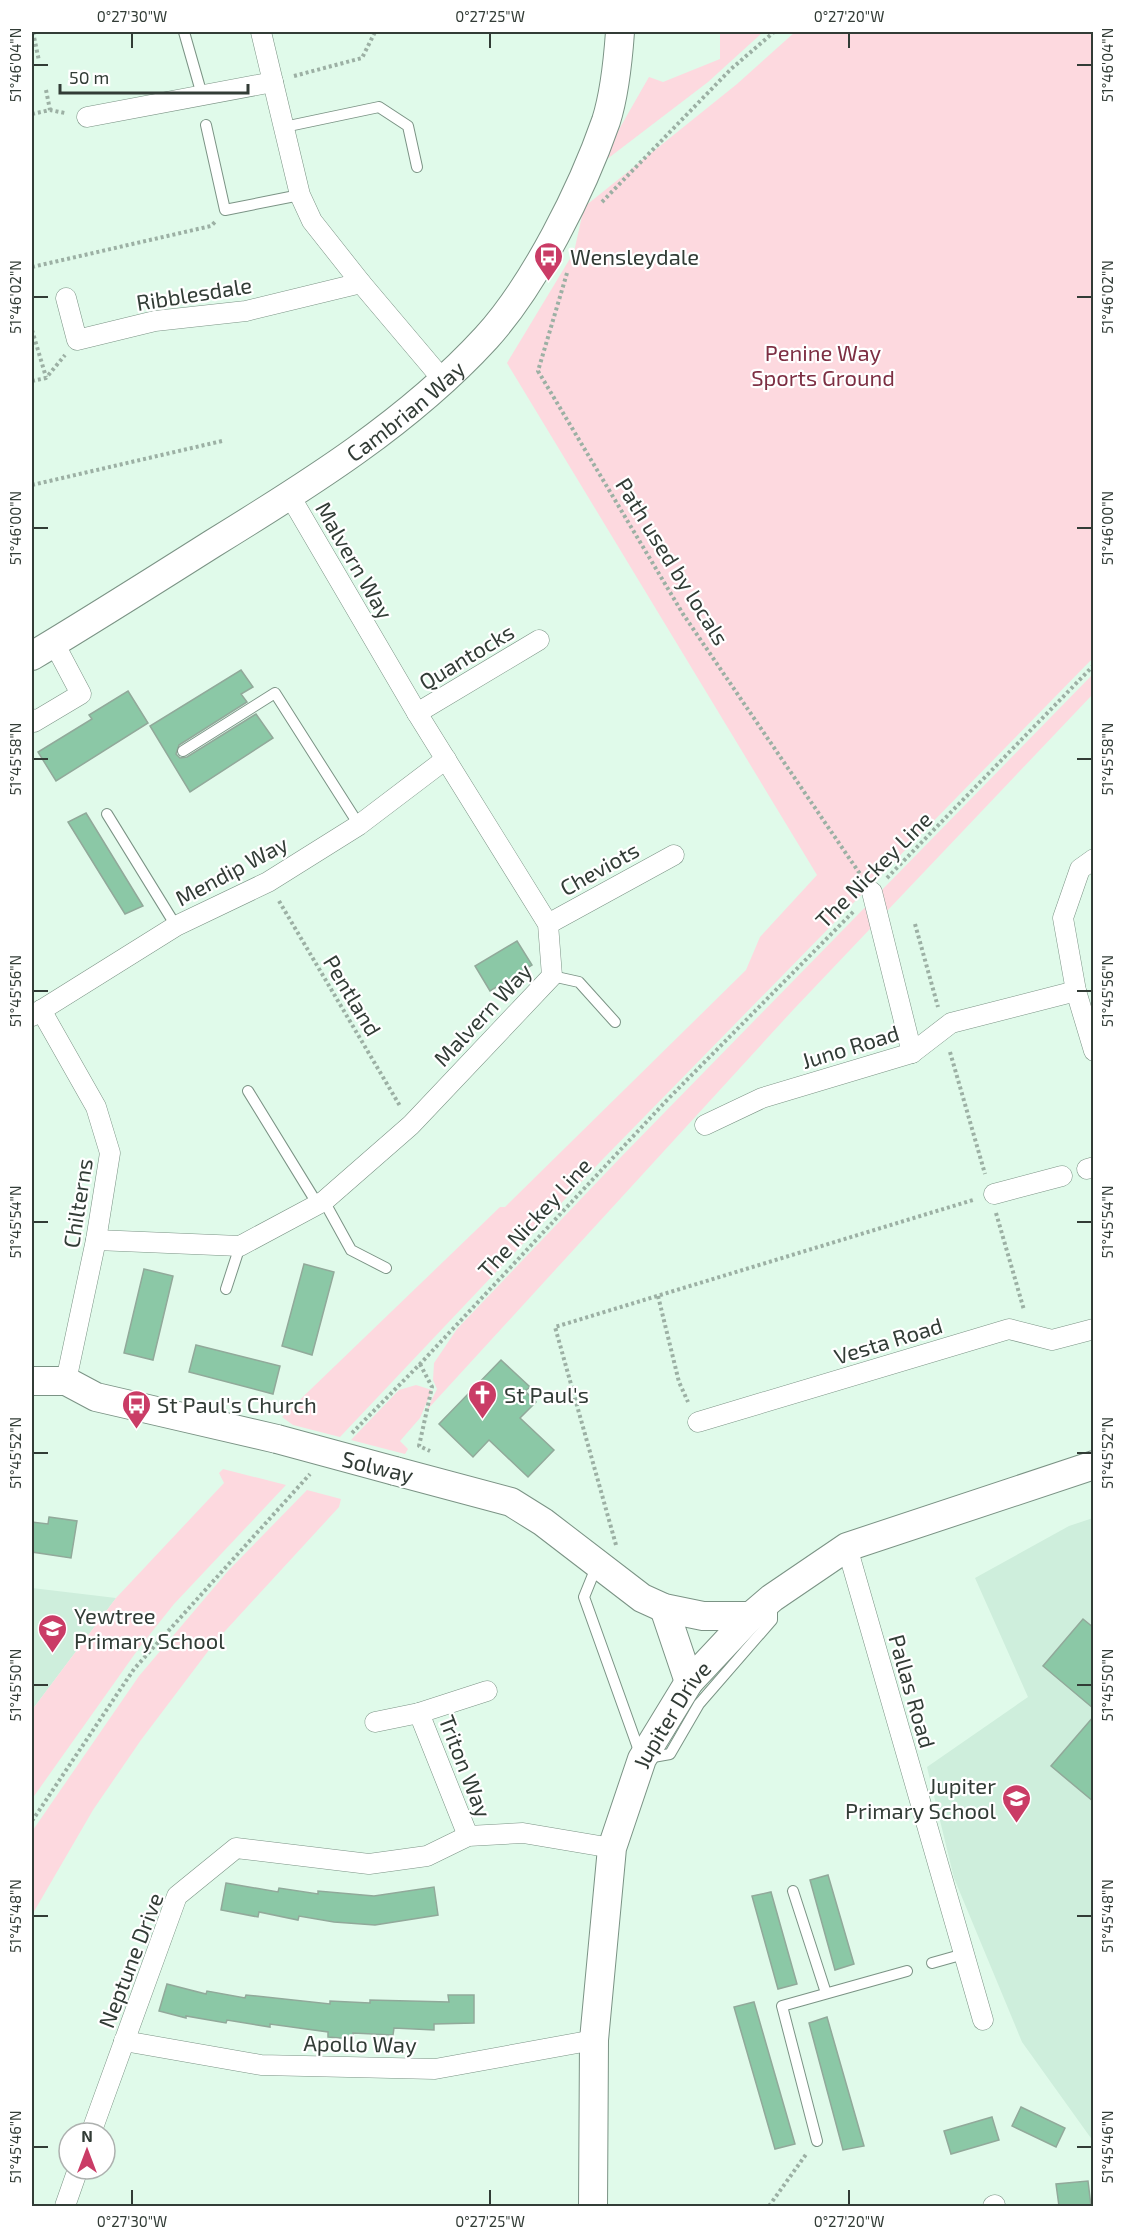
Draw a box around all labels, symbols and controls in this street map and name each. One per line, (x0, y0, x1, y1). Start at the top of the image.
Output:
text: 0°27'30"W (97, 7, 167, 25)
text: 0°27'25"W (455, 7, 525, 25)
text: 0°27'20"W (814, 7, 884, 25)
text: 51°46'04"N (6, 28, 24, 102)
text: 51°46'04"N (1098, 28, 1116, 102)
scale bar (60, 57, 248, 95)
text: 50 m (69, 66, 109, 88)
bus stop icon: Wensleydale (533, 240, 565, 282)
place label: Wensleydale (570, 243, 699, 269)
text: 51°46'02"N (6, 260, 24, 334)
text: 51°46'02"N (1098, 260, 1116, 334)
street label: Ribblesdale (134, 271, 254, 315)
park label: Penine Way Sports Ground (751, 339, 895, 390)
street label: Cambrian Way (341, 355, 470, 466)
street label: Path used by locals (611, 473, 735, 649)
text: 51°46'00"N (6, 491, 24, 565)
text: 51°46'00"N (1098, 491, 1116, 565)
street label: Malvern Way (311, 497, 399, 624)
street label: Quantocks (414, 618, 519, 695)
text: 51°45'58"N (6, 723, 24, 795)
text: 51°45'58"N (1098, 723, 1116, 795)
street label: The Nickey Line (809, 805, 937, 933)
street label: Mendip Way (170, 829, 292, 911)
street label: Cheviots (555, 836, 643, 900)
street label: Pentland (319, 950, 387, 1040)
text: 51°45'56"N (6, 955, 24, 1027)
text: 51°45'56"N (1098, 955, 1116, 1027)
street label: Malvern Way (428, 957, 537, 1071)
street label: Juno Road (798, 1019, 902, 1073)
street label: The Nickey Line (472, 1152, 596, 1282)
street label: Chilterns (57, 1156, 97, 1250)
text: 51°45'54"N (6, 1186, 24, 1258)
text: 51°45'54"N (1098, 1186, 1116, 1258)
street label: Vesta Road (831, 1311, 945, 1369)
church icon: St Paul's (467, 1378, 499, 1420)
place label: St Paul's (504, 1381, 589, 1407)
bus stop icon: St Paul's Church (120, 1388, 152, 1430)
place label: St Paul's Church (157, 1391, 317, 1417)
text: 51°45'52"N (6, 1417, 24, 1489)
text: 51°45'52"N (1098, 1417, 1116, 1489)
street label: Solway (340, 1445, 417, 1488)
place label: Yewtree Primary School (74, 1602, 225, 1653)
school or university icon: Yewtree Primary School (37, 1612, 69, 1654)
street label: Pallas Road (884, 1631, 942, 1751)
text: 51°45'50"N (6, 1649, 24, 1721)
text: 51°45'50"N (1098, 1649, 1116, 1721)
street label: Jupiter Drive (627, 1655, 716, 1771)
street label: Triton Way (435, 1711, 498, 1821)
place label: Jupiter Primary School (845, 1772, 996, 1823)
school or university icon: Jupiter Primary School (1001, 1782, 1033, 1824)
text: 51°45'48"N (6, 1879, 24, 1953)
text: 51°45'48"N (1098, 1879, 1116, 1953)
street label: Neptune Drive (92, 1889, 168, 2031)
street label: Apollo Way (303, 2029, 417, 2057)
text: 51°45'46"N (6, 2110, 24, 2184)
text: 51°45'46"N (1098, 2110, 1116, 2184)
north arrow (57, 2121, 117, 2181)
text: N (81, 2126, 93, 2145)
text: 0°27'30"W (97, 2212, 167, 2230)
text: 0°27'25"W (455, 2212, 525, 2230)
text: 0°27'20"W (814, 2212, 884, 2230)

